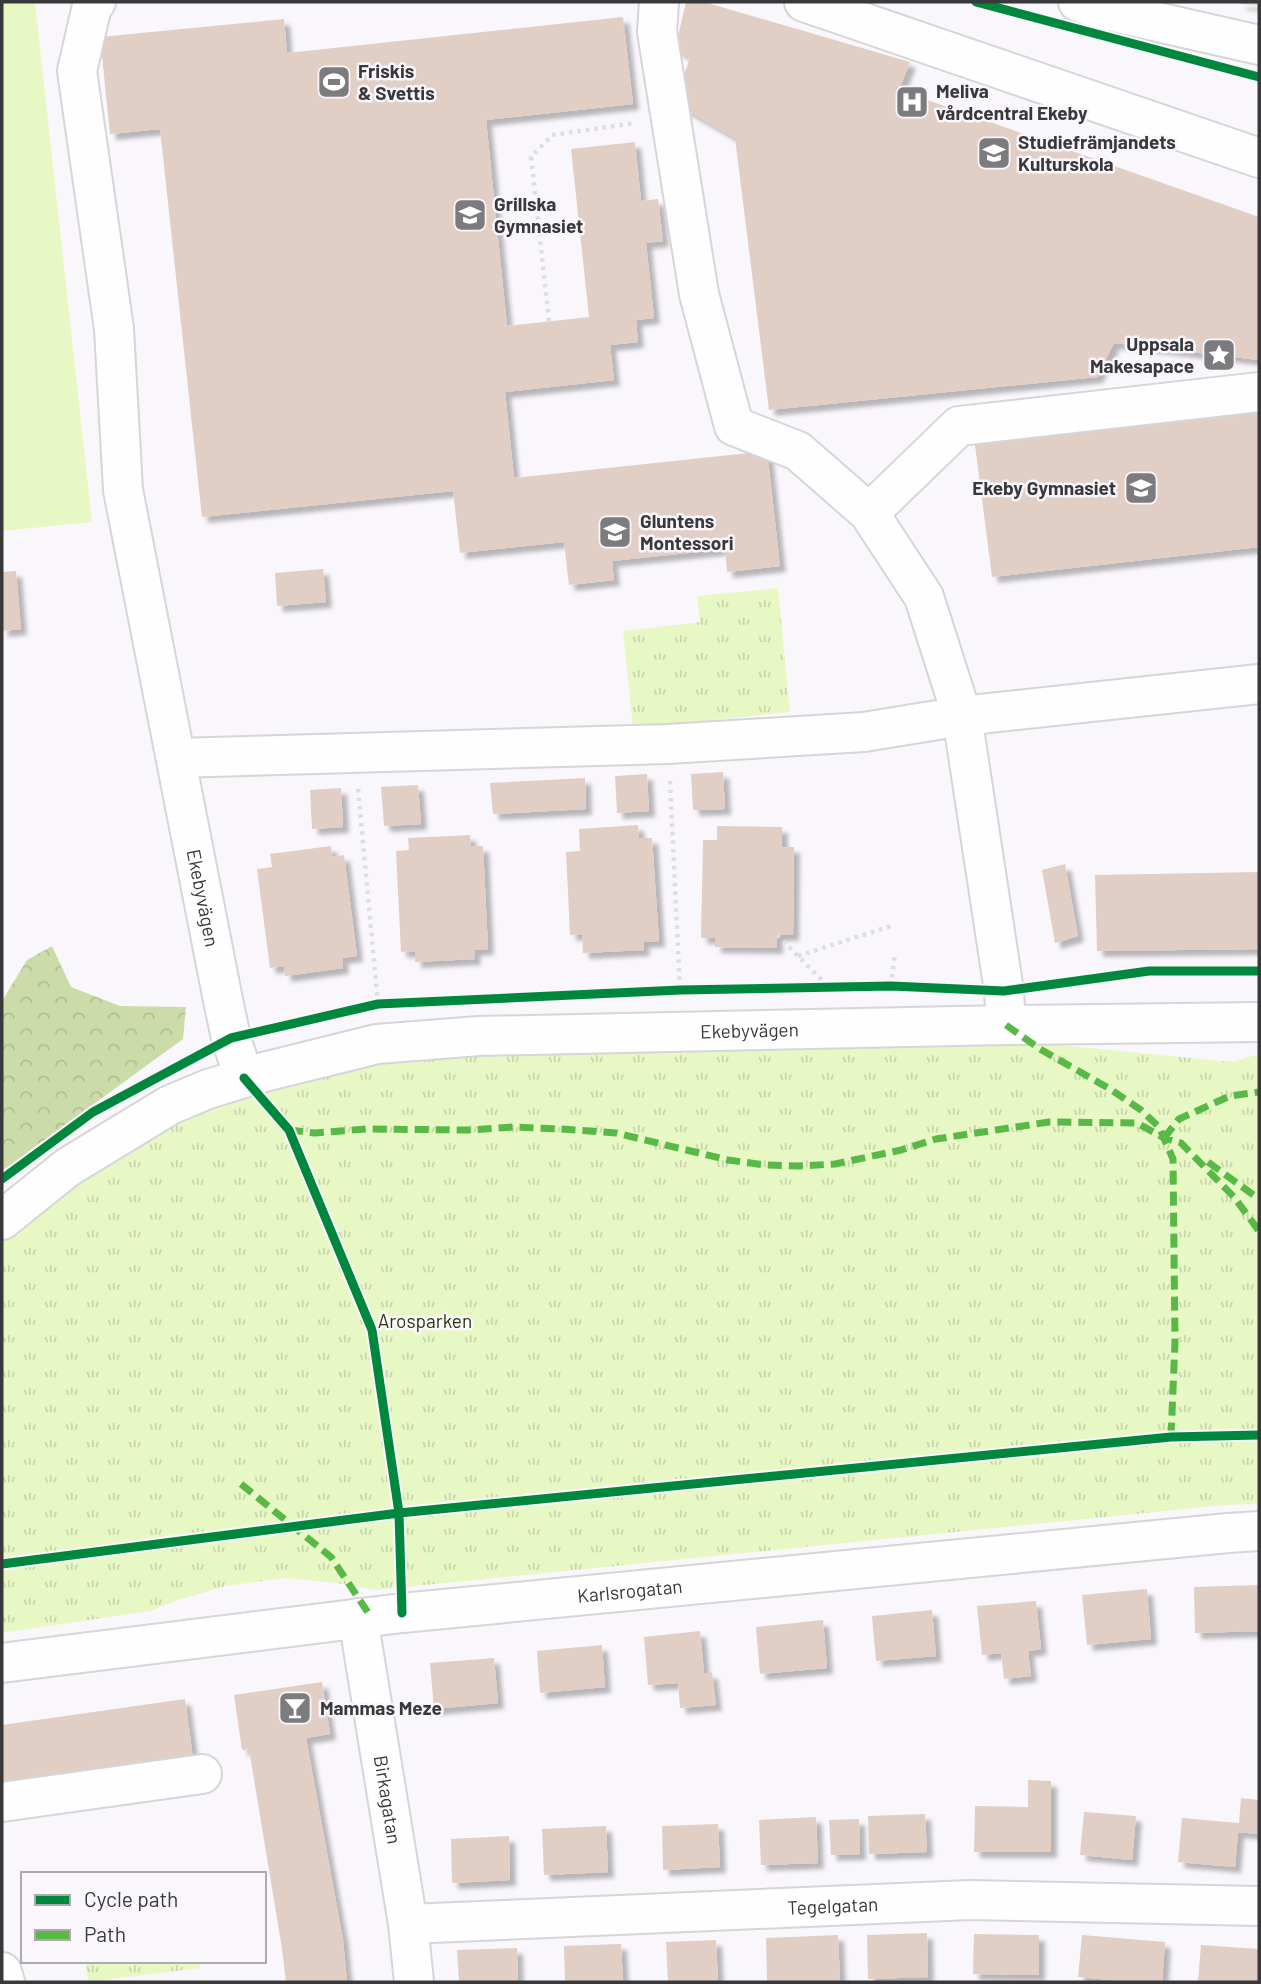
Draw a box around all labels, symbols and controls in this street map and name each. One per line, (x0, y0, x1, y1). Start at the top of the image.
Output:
place label: Friskis & Svettis (358, 59, 435, 104)
sports icon: Friskis & Svettis (315, 63, 353, 101)
place label: Meliva vårdcentral Ekeby (936, 79, 1088, 124)
hospital icon: Meliva vårdcentral Ekeby (893, 83, 931, 121)
place label: Studiefrämjandets Kulturskola (1018, 130, 1176, 175)
school or university icon: Studiefrämjandets Kulturskola (975, 134, 1013, 172)
place label: Grillska Gymnasiet (494, 192, 583, 237)
school or university icon: Grillska Gymnasiet (451, 196, 489, 234)
place label: Uppsala Makesapace (1090, 332, 1194, 377)
place icon: Uppsala Makesapace (1200, 336, 1238, 374)
school or university icon: Ekeby Gymnasiet (1122, 469, 1160, 507)
place label: Ekeby Gymnasiet (972, 476, 1116, 499)
place label: Gluntens Montessori (640, 509, 734, 554)
school or university icon: Gluntens Montessori (596, 513, 634, 551)
street label: Ekebyvägen (183, 847, 224, 949)
street label: Ekebyvägen (700, 1017, 799, 1042)
park label: Arosparken (378, 1309, 472, 1332)
street label: Karlsrogatan (576, 1574, 683, 1607)
bar icon: Mammas Meze (276, 1689, 314, 1727)
place label: Mammas Meze (320, 1696, 442, 1719)
street label: Birkagatan (370, 1754, 407, 1846)
legend (21, 1872, 266, 1963)
text: Cycle path (84, 1886, 178, 1911)
street label: Tegelgatan (787, 1892, 879, 1919)
text: Path (84, 1921, 126, 1946)

